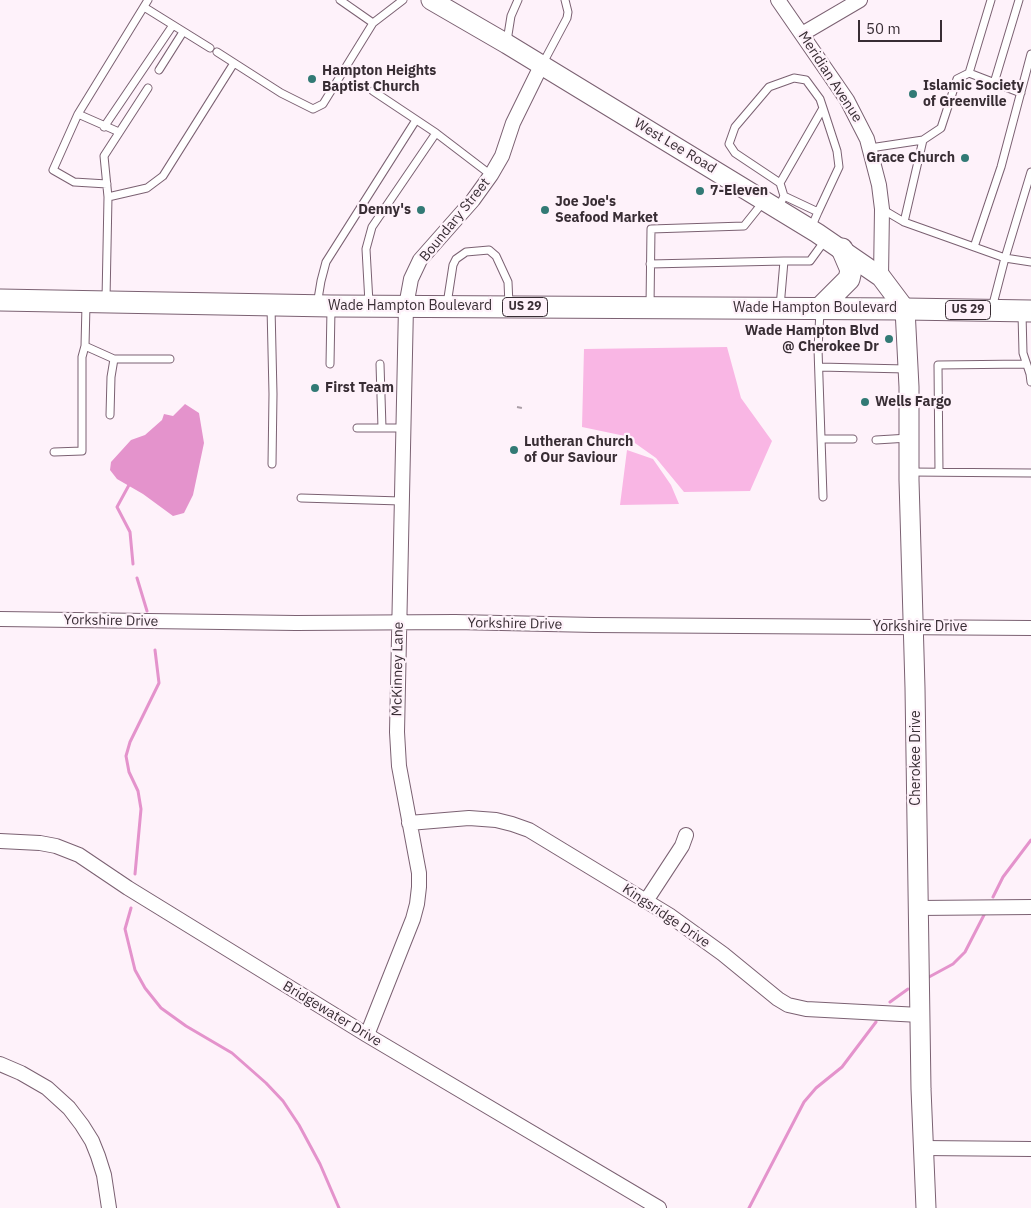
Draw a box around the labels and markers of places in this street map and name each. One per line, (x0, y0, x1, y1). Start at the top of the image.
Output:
place label: Hampton Heights Baptist Church (322, 63, 436, 95)
marker: Hampton Heights Baptist Church (306, 73, 318, 85)
place label: Islamic Society of Greenville (923, 78, 1024, 110)
marker: Islamic Society of Greenville (907, 88, 919, 100)
place label: Grace Church (866, 150, 955, 166)
marker: Grace Church (959, 152, 971, 164)
place label: 7-Eleven (710, 183, 768, 199)
marker: 7-Eleven (694, 185, 706, 197)
place label: Joe Joe's Seafood Market (555, 194, 658, 226)
place label: Denny's (358, 202, 411, 218)
marker: Denny's (415, 204, 427, 216)
marker: Joe Joe's Seafood Market (539, 204, 551, 216)
place label: Wade Hampton Blvd @ Cherokee Dr (745, 323, 879, 356)
marker: Wade Hampton Blvd @ Cherokee Dr (883, 333, 895, 345)
place label: First Team (325, 380, 394, 396)
marker: First Team (309, 382, 321, 394)
place label: Wells Fargo (875, 394, 951, 410)
marker: Wells Fargo (859, 396, 871, 408)
place label: Lutheran Church of Our Saviour (524, 434, 633, 467)
marker: Lutheran Church of Our Saviour (508, 444, 520, 456)

